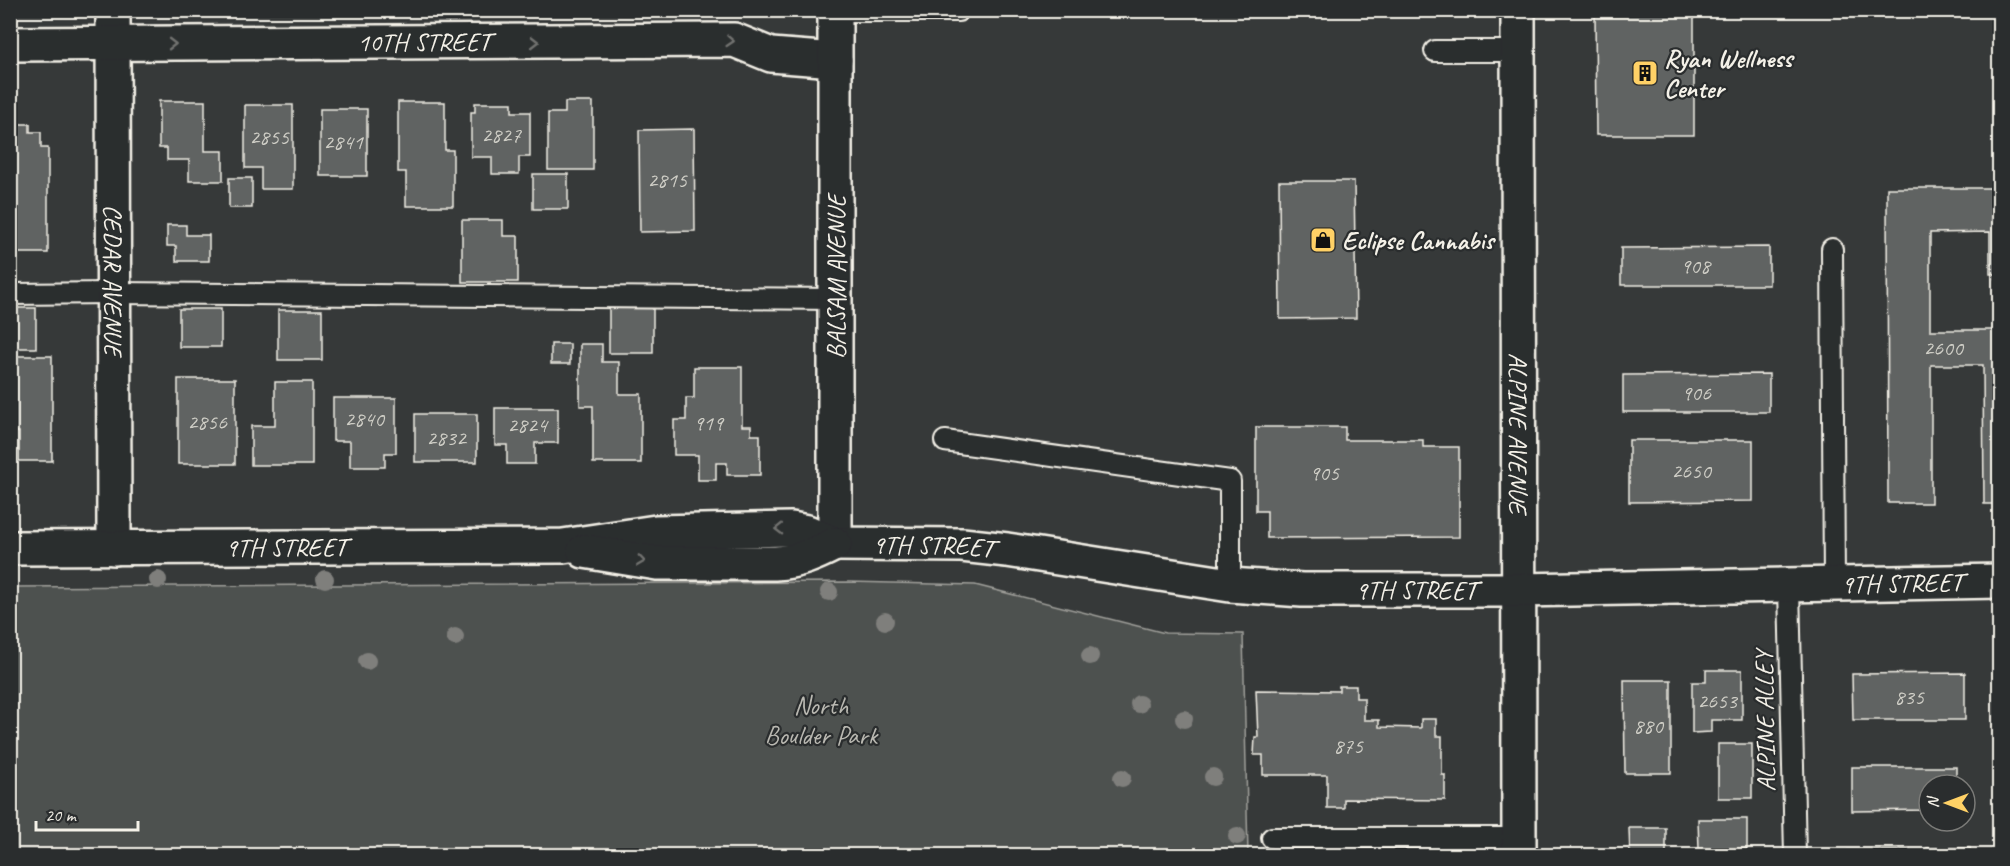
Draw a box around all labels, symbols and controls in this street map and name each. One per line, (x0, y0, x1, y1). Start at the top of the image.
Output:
street label: 10TH STREET (357, 25, 498, 59)
one-way arrow (725, 34, 734, 47)
one-way arrow (530, 35, 539, 48)
one-way arrow (167, 38, 176, 50)
place label: Ryan Wellness Center (1664, 42, 1795, 105)
building icon: Ryan Wellness Center (1630, 58, 1660, 88)
house number: 2827 (481, 121, 522, 149)
house number: 2855 (249, 123, 290, 151)
house number: 2841 (323, 128, 364, 156)
house number: 2815 (647, 166, 688, 194)
street label: BALSAM AVENUE (820, 191, 853, 359)
street label: CEDAR AVENUE (97, 204, 130, 359)
place label: Eclipse Cannabis (1342, 224, 1496, 257)
shop icon: Eclipse Cannabis (1308, 225, 1338, 255)
house number: 908 (1680, 252, 1712, 280)
house number: 2600 (1923, 334, 1965, 362)
street label: ALPINE AVENUE (1502, 353, 1535, 516)
house number: 906 (1681, 379, 1712, 407)
house number: 2840 (344, 405, 386, 433)
house number: 2856 (187, 408, 228, 436)
house number: 919 (693, 409, 725, 437)
house number: 2824 (507, 411, 549, 439)
house number: 2832 (426, 424, 468, 452)
house number: 2650 (1671, 457, 1713, 485)
house number: 905 (1309, 459, 1340, 487)
one-way arrow (775, 523, 784, 535)
street label: 9TH STREET (872, 528, 1003, 566)
street label: 9TH STREET (225, 530, 354, 564)
one-way arrow (636, 554, 646, 566)
street label: 9TH STREET (1841, 565, 1970, 600)
street label: 9TH STREET (1355, 574, 1484, 607)
street label: ALPINE ALLEY (1747, 646, 1783, 792)
house number: 835 (1894, 683, 1925, 711)
house number: 2653 (1697, 687, 1739, 715)
park label: North Boulder Park (765, 689, 879, 752)
house number: 880 (1633, 712, 1665, 740)
house number: 875 (1333, 732, 1364, 760)
north arrow (1917, 773, 1977, 833)
scale bar (36, 794, 138, 832)
text: N (1923, 795, 1943, 808)
text: 20 m (45, 804, 78, 826)

